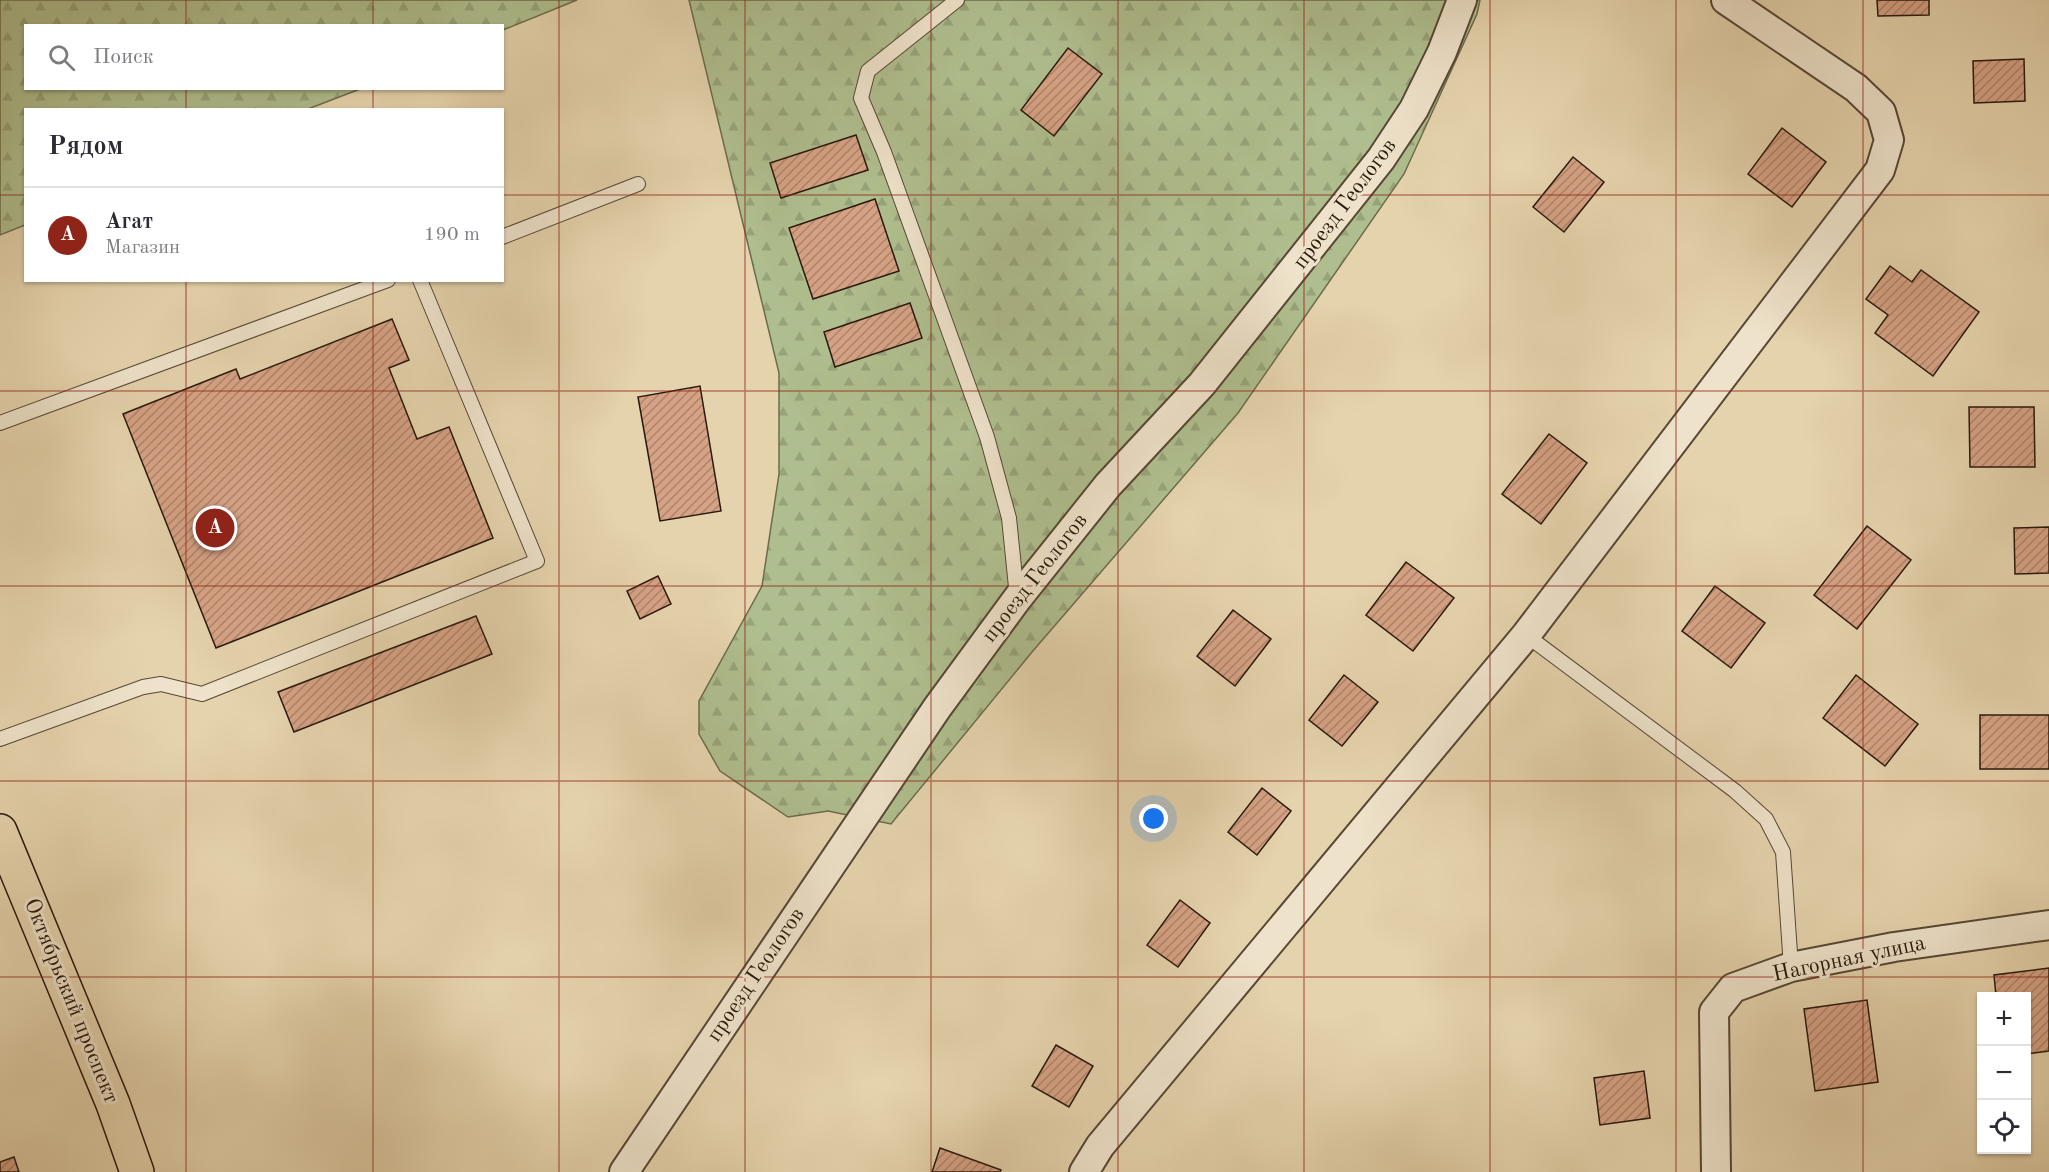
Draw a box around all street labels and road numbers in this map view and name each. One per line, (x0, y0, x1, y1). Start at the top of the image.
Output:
street label: проезд Геологов (1289, 135, 1401, 273)
street label: проезд Геологов (978, 510, 1092, 646)
street label: Октябрьский проспект (20, 895, 122, 1107)
street label: проезд Геологов (703, 904, 809, 1046)
street label: Нагорная улица (1771, 932, 1928, 986)

